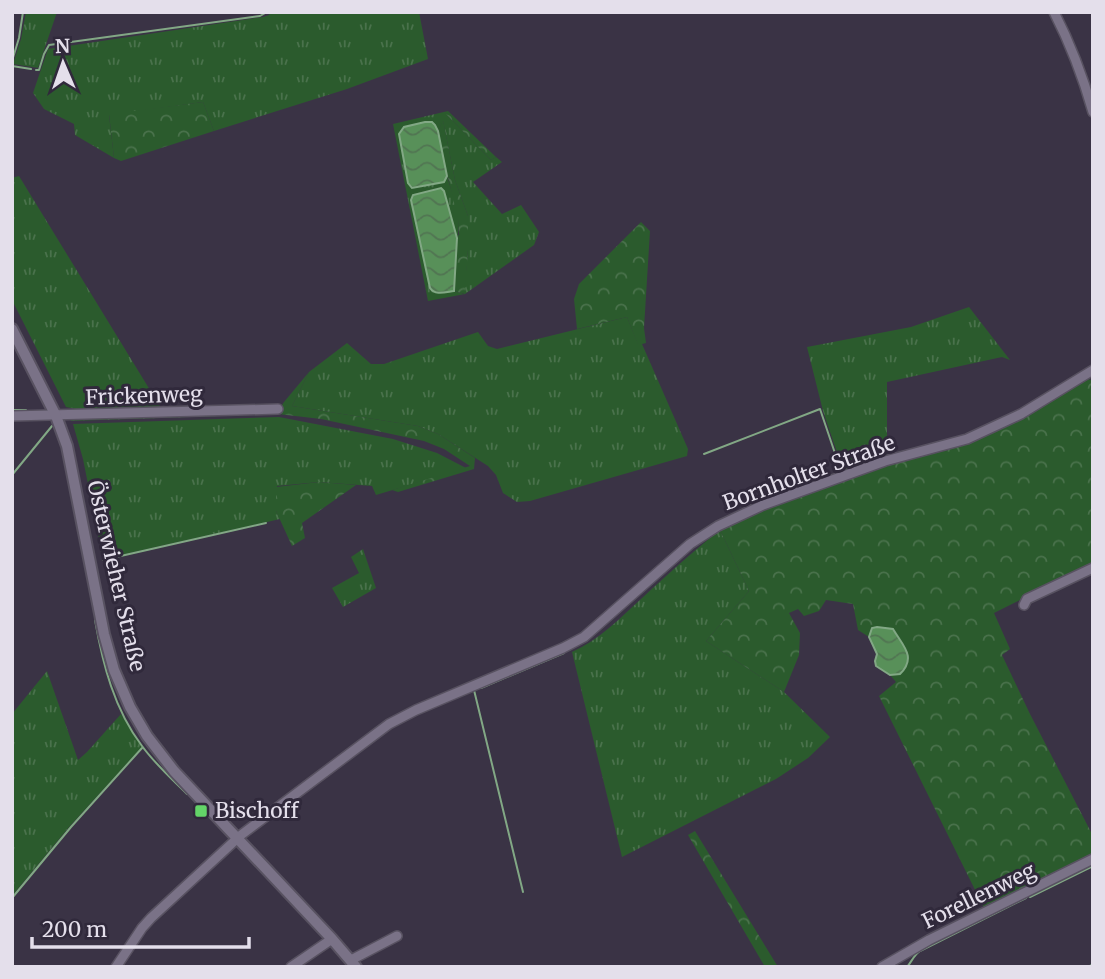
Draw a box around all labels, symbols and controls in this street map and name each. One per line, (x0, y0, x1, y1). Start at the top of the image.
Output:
north arrow (28, 28, 98, 98)
text: N (54, 34, 70, 58)
street label: Frickenweg (85, 380, 203, 411)
street label: Bornholter Straße (719, 429, 899, 516)
street label: Österwieher Straße (81, 478, 152, 674)
place label: Bischoff (215, 797, 300, 824)
marker: Bischoff (193, 803, 209, 819)
street label: Forellenweg (918, 856, 1040, 935)
scale bar (32, 906, 248, 950)
text: 200 m (42, 916, 107, 943)

